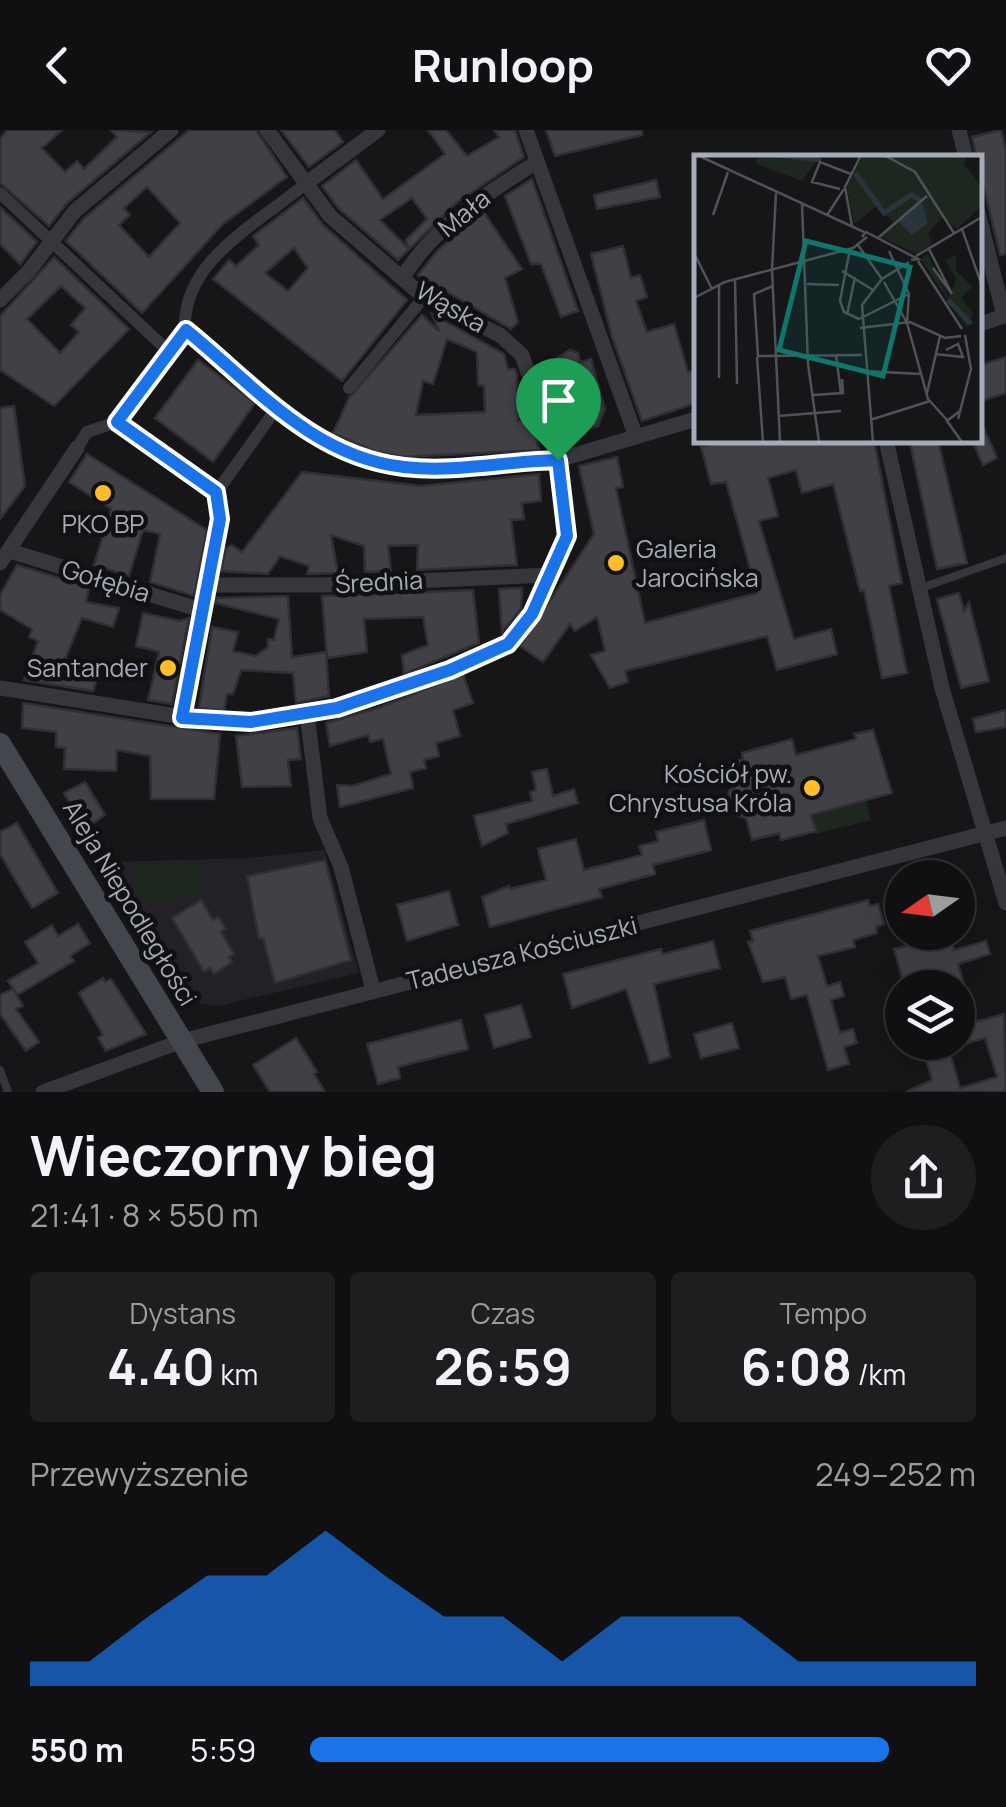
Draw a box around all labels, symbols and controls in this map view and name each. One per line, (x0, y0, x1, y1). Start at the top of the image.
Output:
text: Runloop (412, 34, 594, 96)
icon: back (30, 38, 85, 93)
icon: heart (921, 38, 976, 93)
inset map (694, 155, 981, 442)
street label: Mała (430, 181, 497, 244)
street label: Wąska (410, 273, 493, 341)
pin (516, 358, 601, 461)
icon: arrive (531, 373, 586, 428)
marker: PKO BP (92, 482, 114, 504)
place label: PKO BP (62, 506, 144, 541)
place label: Galeria Jarocińska (636, 531, 759, 595)
street label: Gołębia (58, 551, 155, 610)
marker: Galeria Jarocińska (605, 552, 627, 574)
street label: Średnia (334, 562, 424, 601)
place label: Santander (27, 650, 148, 685)
marker: Santander (157, 657, 179, 679)
place label: Kościół pw. Chrystusa Króla (609, 756, 792, 820)
marker: Kościół pw. Chrystusa Króla (801, 777, 823, 799)
street label: Aleja Niepodległości (55, 793, 206, 1012)
north arrow (885, 860, 975, 950)
map controls (885, 860, 975, 1060)
street label: Tadeusza Kościuszki (403, 907, 641, 998)
button: layers (885, 970, 975, 1060)
text: Wieczorny bieg (30, 1117, 437, 1193)
button: share (871, 1125, 976, 1230)
text: 21:41 · 8 × 550 m (30, 1193, 259, 1237)
text: Dystans (129, 1294, 236, 1332)
text: Czas (471, 1294, 535, 1332)
text: Tempo (780, 1294, 867, 1332)
text: 4.40 (107, 1332, 215, 1400)
text: 26:59 (434, 1332, 572, 1400)
text: 6:08 (740, 1332, 852, 1400)
text: km (215, 1355, 258, 1393)
text: /km (852, 1355, 906, 1393)
text: Przewyższenie (30, 1452, 249, 1496)
text: 249–252 m (815, 1452, 976, 1496)
text: 550 m (30, 1728, 124, 1772)
text: 5:59 (190, 1728, 256, 1772)

